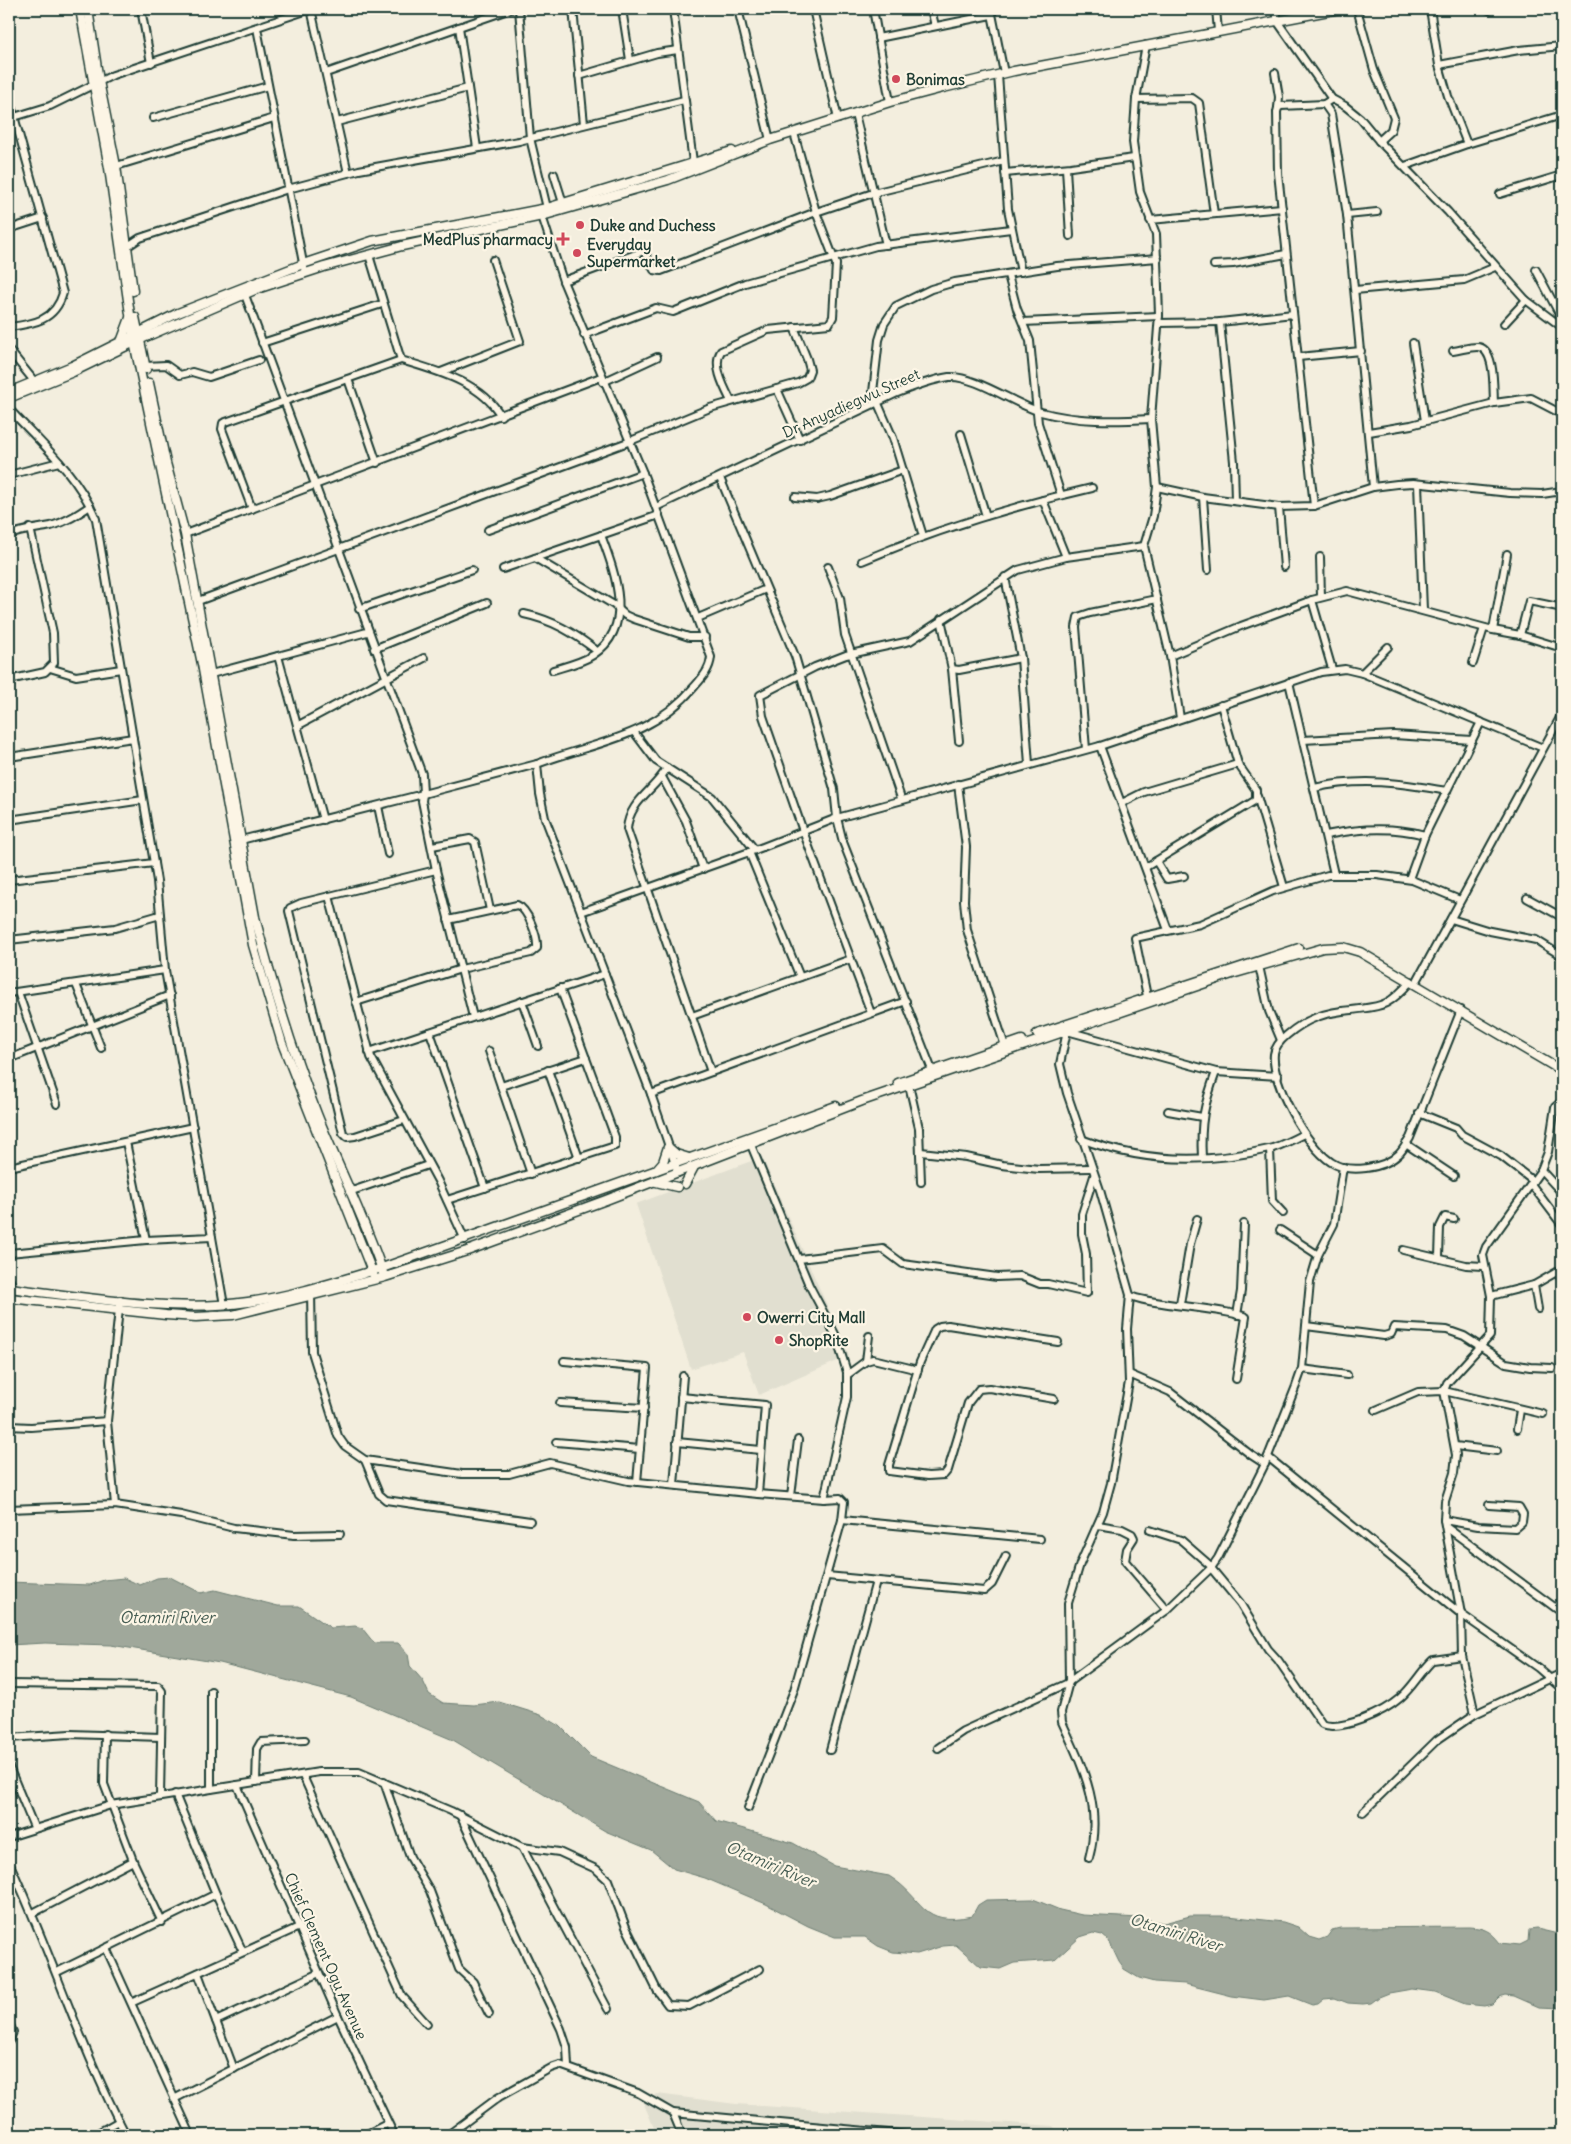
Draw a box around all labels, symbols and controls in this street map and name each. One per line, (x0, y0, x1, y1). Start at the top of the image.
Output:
place label: Bonimas (906, 70, 965, 89)
marker: Bonimas (890, 73, 902, 85)
place label: Duke and Duchess (590, 216, 716, 235)
marker: Duke and Duchess (574, 219, 586, 231)
place label: MedPlus pharmacy (423, 230, 553, 250)
marker: MedPlus pharmacy (557, 233, 569, 245)
place label: Everyday Supermarket (587, 235, 676, 272)
marker: Everyday Supermarket (571, 247, 583, 259)
street label: Dr Anyadiegwu Street (779, 364, 923, 442)
place label: Owerri City Mall (757, 1308, 865, 1328)
marker: Owerri City Mall (741, 1311, 753, 1323)
place label: ShopRite (789, 1331, 849, 1351)
marker: ShopRite (773, 1334, 785, 1346)
water label: Otamiri River (119, 1607, 217, 1627)
water label: Otamiri River (723, 1836, 821, 1893)
street label: Chief Clement Ogu Avenue (281, 1870, 371, 2042)
water label: Otamiri River (1128, 1909, 1227, 1956)

